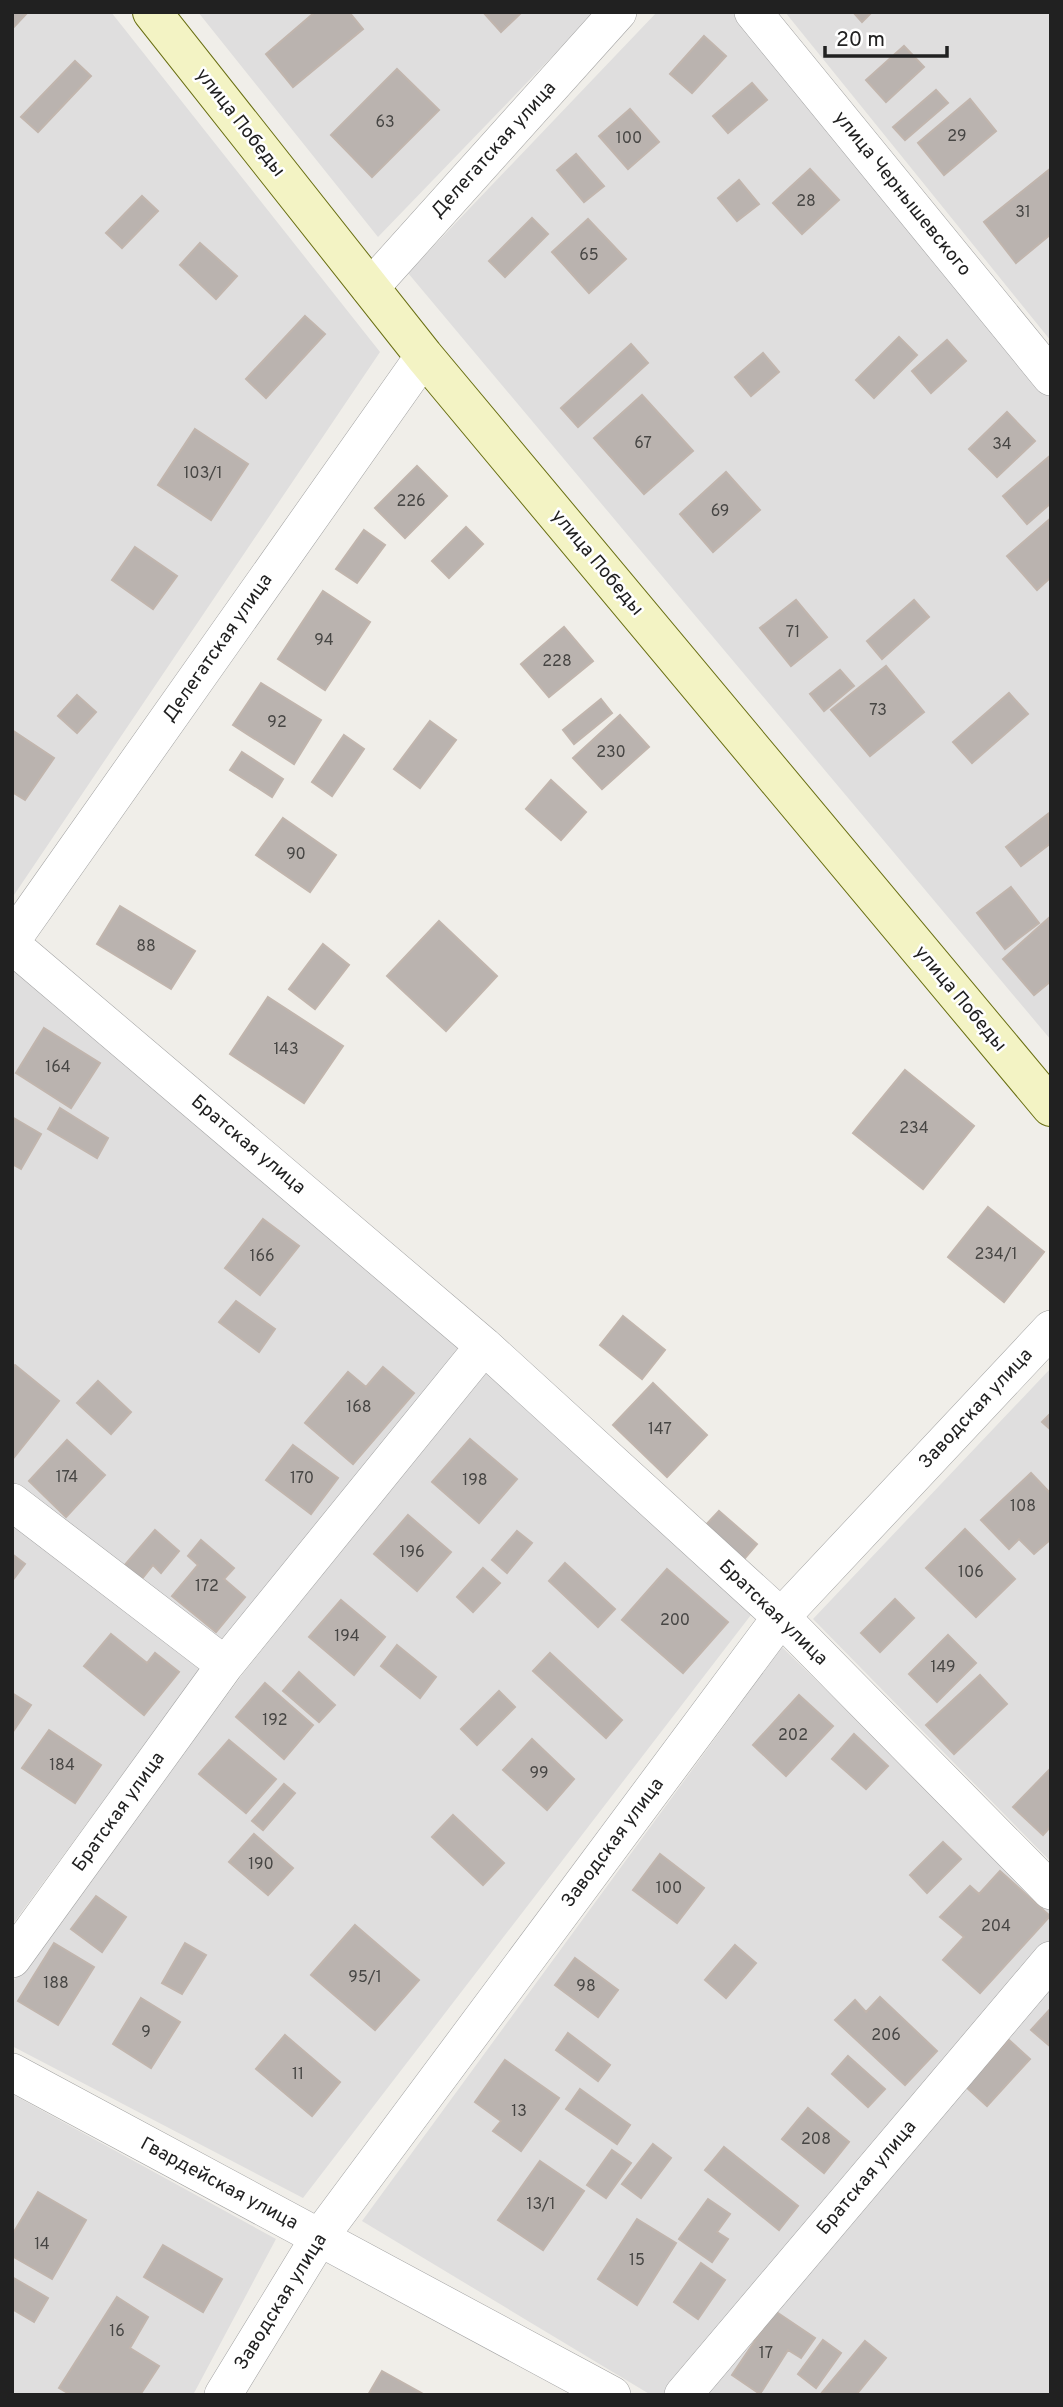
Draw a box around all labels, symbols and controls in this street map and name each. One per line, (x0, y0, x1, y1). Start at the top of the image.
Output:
scale bar (825, 14, 948, 58)
text: 20 m (836, 27, 885, 54)
street label: улица Победы (190, 64, 290, 182)
street label: Делегатская улица (426, 77, 562, 223)
street label: улица Чернышевского (828, 107, 976, 281)
house number: 63 (375, 113, 395, 133)
house number: 29 (947, 127, 967, 147)
house number: 100 (616, 129, 642, 149)
house number: 28 (796, 192, 816, 212)
house number: 31 (1015, 203, 1031, 223)
house number: 65 (579, 246, 599, 266)
house number: 67 (634, 434, 652, 454)
house number: 34 (992, 435, 1012, 455)
house number: 103/1 (183, 464, 223, 484)
house number: 226 (396, 492, 426, 512)
house number: 69 (711, 502, 729, 522)
street label: улица Победы (546, 505, 648, 621)
street label: Делегатская улица (158, 569, 278, 727)
house number: 71 (786, 623, 800, 643)
house number: 94 (314, 631, 334, 651)
house number: 228 (542, 652, 572, 672)
house number: 73 (869, 701, 887, 721)
house number: 92 (267, 713, 287, 733)
house number: 230 (596, 743, 626, 763)
house number: 90 (286, 845, 306, 865)
house number: 88 (136, 937, 156, 957)
street label: улица Победы (909, 941, 1011, 1057)
house number: 143 (273, 1040, 299, 1060)
house number: 164 (45, 1058, 71, 1078)
street label: Братская улица (186, 1090, 310, 1200)
house number: 234 (899, 1119, 929, 1139)
house number: 234/1 (974, 1245, 1018, 1265)
house number: 166 (249, 1247, 275, 1267)
street label: Заводская улица (914, 1344, 1038, 1474)
house number: 168 (346, 1398, 372, 1418)
house number: 147 (648, 1420, 672, 1440)
house number: 174 (56, 1468, 78, 1488)
house number: 170 (290, 1469, 314, 1489)
house number: 198 (462, 1471, 488, 1491)
house number: 108 (1010, 1497, 1036, 1517)
house number: 196 (399, 1543, 425, 1563)
street label: Братская улица (713, 1555, 833, 1671)
house number: 106 (958, 1563, 984, 1583)
house number: 172 (195, 1577, 219, 1597)
house number: 200 (660, 1611, 690, 1631)
house number: 194 (334, 1627, 360, 1647)
house number: 149 (931, 1658, 955, 1678)
house number: 192 (262, 1711, 288, 1731)
house number: 202 (778, 1726, 808, 1746)
street label: Братская улица (67, 1747, 171, 1877)
house number: 184 (49, 1756, 75, 1776)
house number: 99 (529, 1764, 549, 1784)
street label: Заводская улица (556, 1773, 670, 1913)
house number: 190 (248, 1855, 274, 1875)
house number: 100 (656, 1879, 682, 1899)
house number: 204 (981, 1917, 1011, 1937)
house number: 95/1 (348, 1968, 382, 1988)
house number: 188 (43, 1974, 69, 1994)
house number: 98 (576, 1977, 596, 1997)
house number: 9 (141, 2023, 151, 2043)
house number: 206 (871, 2026, 901, 2046)
house number: 11 (292, 2065, 304, 2085)
house number: 13 (511, 2102, 527, 2122)
street label: Братская улица (812, 2116, 922, 2240)
house number: 208 (801, 2130, 831, 2150)
street label: Гвардейская улица (136, 2132, 302, 2236)
house number: 13/1 (527, 2195, 555, 2215)
street label: Заводская улица (229, 2229, 333, 2375)
house number: 14 (34, 2235, 50, 2255)
house number: 15 (629, 2251, 645, 2271)
house number: 16 (109, 2322, 125, 2342)
house number: 17 (759, 2344, 773, 2364)

